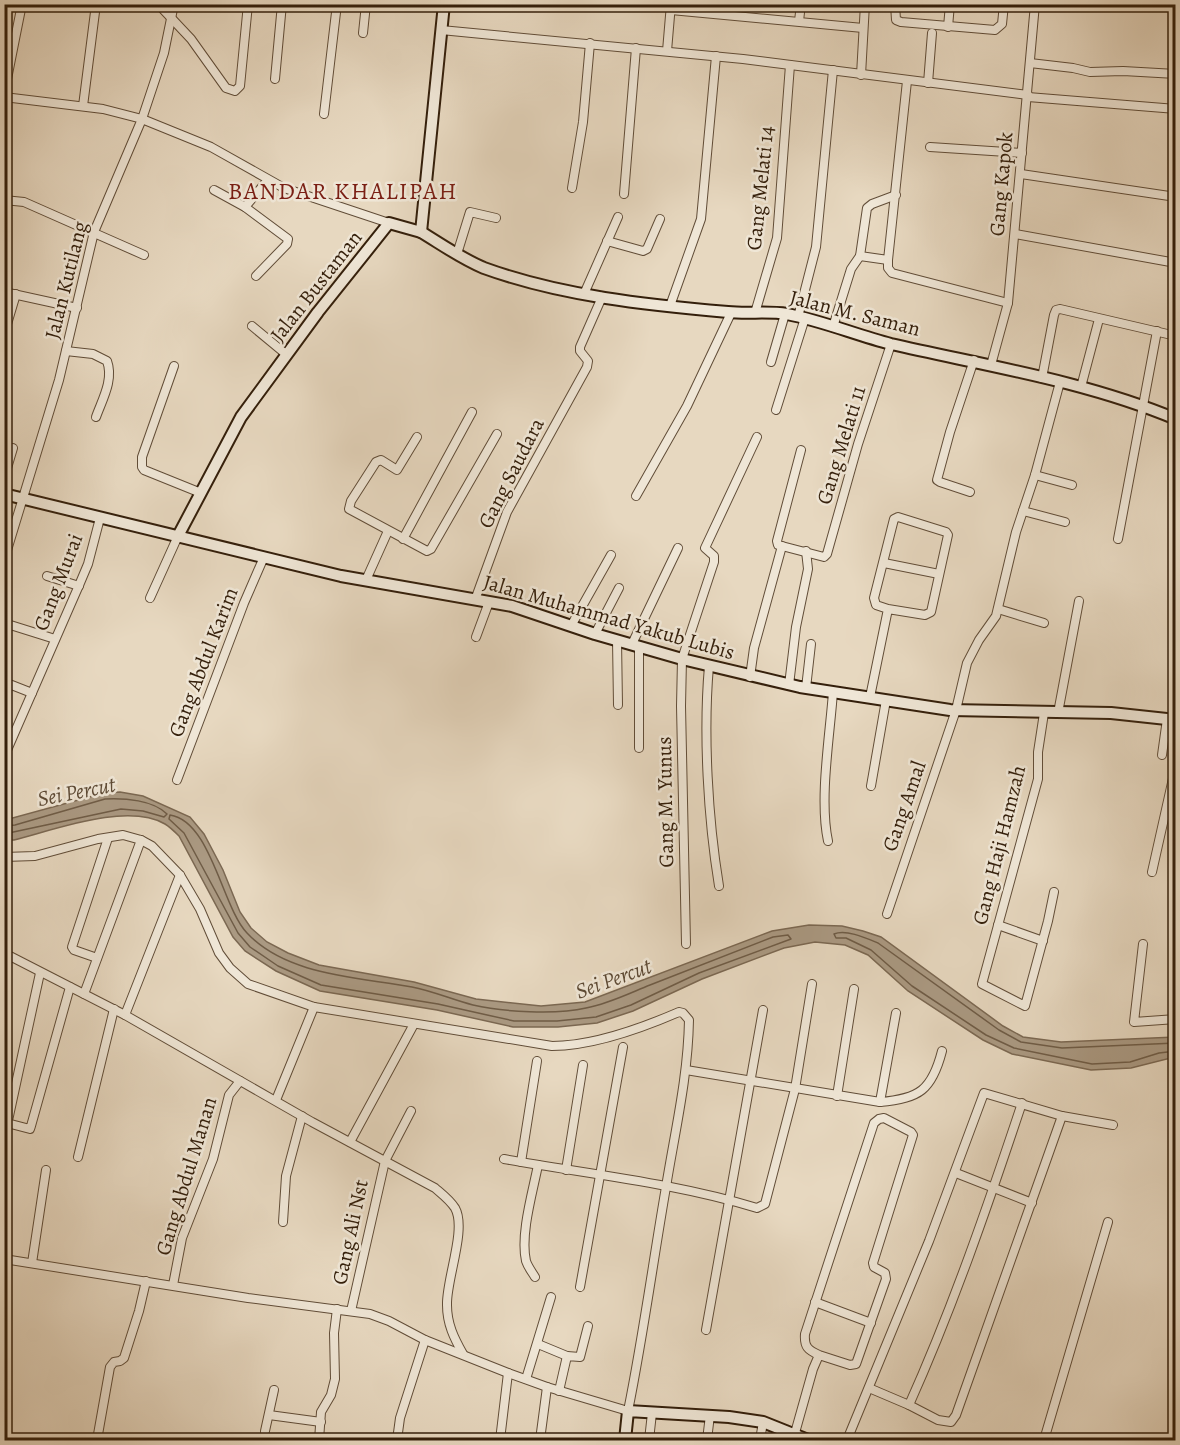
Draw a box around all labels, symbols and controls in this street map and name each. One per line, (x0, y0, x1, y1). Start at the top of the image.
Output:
street label: Gang Melati 14 (740, 124, 780, 252)
street label: Gang Kapok (982, 130, 1020, 237)
district label: BANDAR KHALIPAH (228, 175, 458, 207)
street label: Jalan Kutilang (38, 218, 94, 342)
street label: Jalan Bustaman (264, 224, 368, 348)
street label: Jalan M. Saman (787, 283, 923, 343)
street label: Gang Melati 11 (810, 382, 872, 508)
street label: Gang Saudara (471, 413, 551, 533)
street label: Gang Murai (27, 529, 89, 635)
street label: Jalan Muhammad Yakub Lubis (480, 568, 738, 666)
street label: Gang Abdul Karim (162, 583, 244, 741)
street label: Gang M. Yunus (650, 736, 680, 868)
street label: Gang Amal (875, 757, 933, 855)
street label: Gang Haji Hamzah (966, 762, 1032, 928)
water label: Sei Percut (35, 770, 118, 814)
water label: Sei Percut (571, 951, 656, 1006)
street label: Gang Abdul Manan (149, 1093, 223, 1259)
street label: Gang Ali Nst (325, 1177, 375, 1287)

